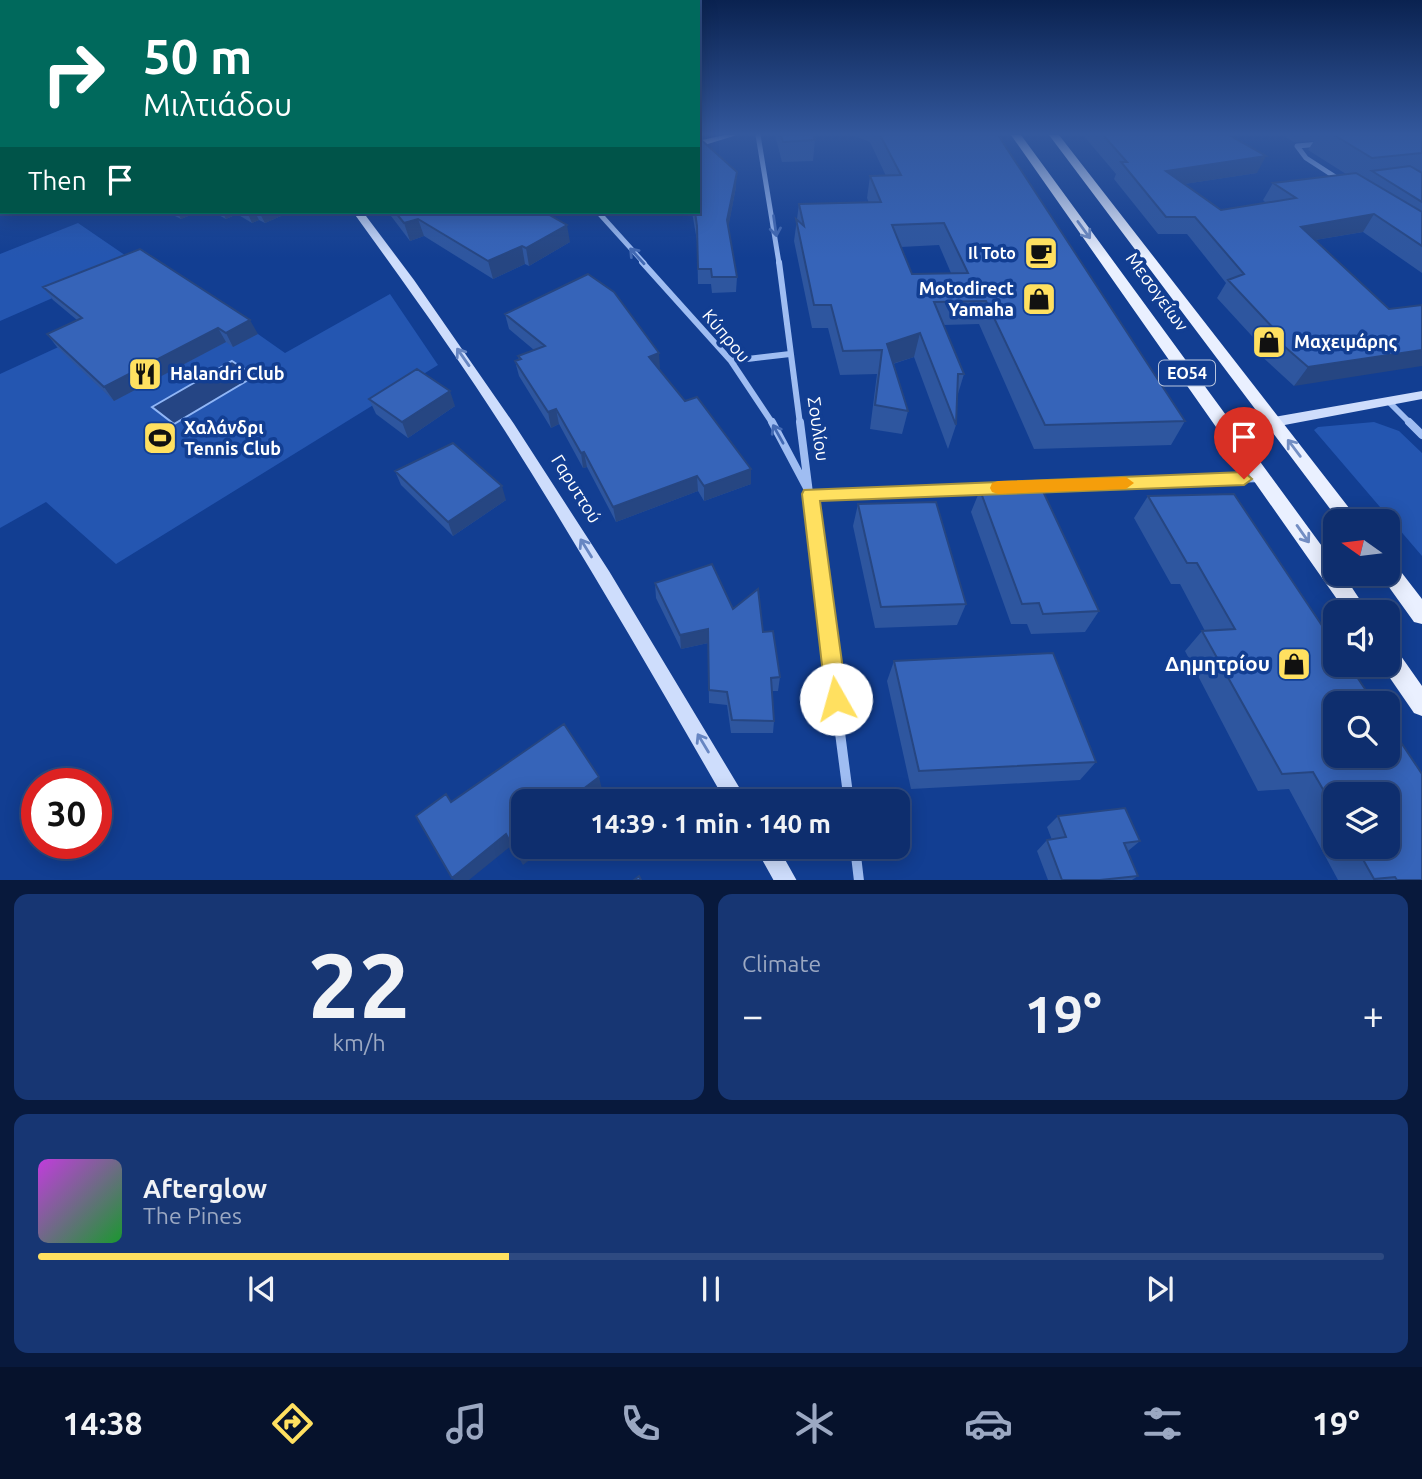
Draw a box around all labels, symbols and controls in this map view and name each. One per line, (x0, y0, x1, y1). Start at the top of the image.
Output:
icon: right (28, 28, 119, 119)
text: 50 m (143, 28, 252, 83)
text: Μιλτιάδου (143, 86, 292, 122)
icon: arrive (101, 161, 139, 199)
text: Then (28, 166, 87, 195)
one-way arrow (768, 214, 781, 237)
one-way arrow (1077, 220, 1091, 239)
cafe icon: Il Toto (1022, 234, 1060, 272)
place label: Il Toto (968, 244, 1016, 262)
one-way arrow (629, 248, 646, 265)
street label: Μεσογείων (1123, 248, 1193, 335)
place label: Motodirect Yamaha (919, 278, 1014, 319)
shop icon: Motodirect Yamaha (1020, 280, 1058, 318)
street label: Κύπρου (699, 305, 755, 366)
shop icon: Μαχειμάρης (1250, 323, 1288, 361)
place label: Μαχειμάρης (1294, 331, 1398, 352)
one-way arrow (456, 348, 470, 367)
restaurant icon: Halandri Club (126, 355, 164, 393)
road number: ΕΟ54 (1159, 360, 1215, 386)
place label: Halandri Club (170, 363, 285, 383)
street label: Σουλίου (805, 395, 833, 462)
pin (1214, 407, 1274, 479)
place label: Χαλάνδρι Tennis Club (184, 417, 281, 458)
icon: arrive (1225, 418, 1263, 456)
sports icon: Χαλάνδρι Tennis Club (141, 419, 179, 457)
one-way arrow (771, 425, 785, 445)
one-way arrow (1287, 439, 1302, 458)
street label: Γαρυττού (548, 451, 606, 526)
north arrow (1323, 509, 1400, 586)
map controls (1323, 509, 1400, 859)
one-way arrow (1296, 524, 1310, 543)
one-way arrow (579, 539, 594, 558)
button: sound (1323, 600, 1400, 677)
shop icon: Δημητρίου (1275, 645, 1313, 683)
place label: Δημητρίου (1165, 651, 1270, 675)
position arrow (799, 662, 873, 736)
button: search (1323, 691, 1400, 768)
one-way arrow (696, 733, 710, 753)
speed limit sign: 30 (21, 768, 112, 859)
button: layers (1323, 782, 1400, 859)
text: 14:39 · 1 min · 140 m (590, 809, 831, 838)
text: 22 (308, 933, 410, 1035)
text: Climate (742, 951, 821, 976)
text: 19° (1024, 985, 1102, 1043)
text: − (742, 994, 763, 1036)
text: + (1363, 994, 1384, 1036)
text: km/h (332, 1030, 386, 1055)
text: Afterglow (143, 1174, 267, 1203)
text: The Pines (143, 1203, 242, 1228)
icon: previous (243, 1270, 281, 1308)
icon: pause (692, 1270, 730, 1308)
icon: next (1141, 1270, 1179, 1308)
icon: directions (268, 1399, 317, 1448)
icon: music (442, 1399, 491, 1448)
icon: phone (616, 1399, 665, 1448)
icon: climate (790, 1399, 839, 1448)
icon: car (964, 1399, 1013, 1448)
icon: filters (1138, 1399, 1187, 1448)
text: 14:38 (63, 1405, 143, 1441)
text: 19° (1312, 1405, 1359, 1441)

